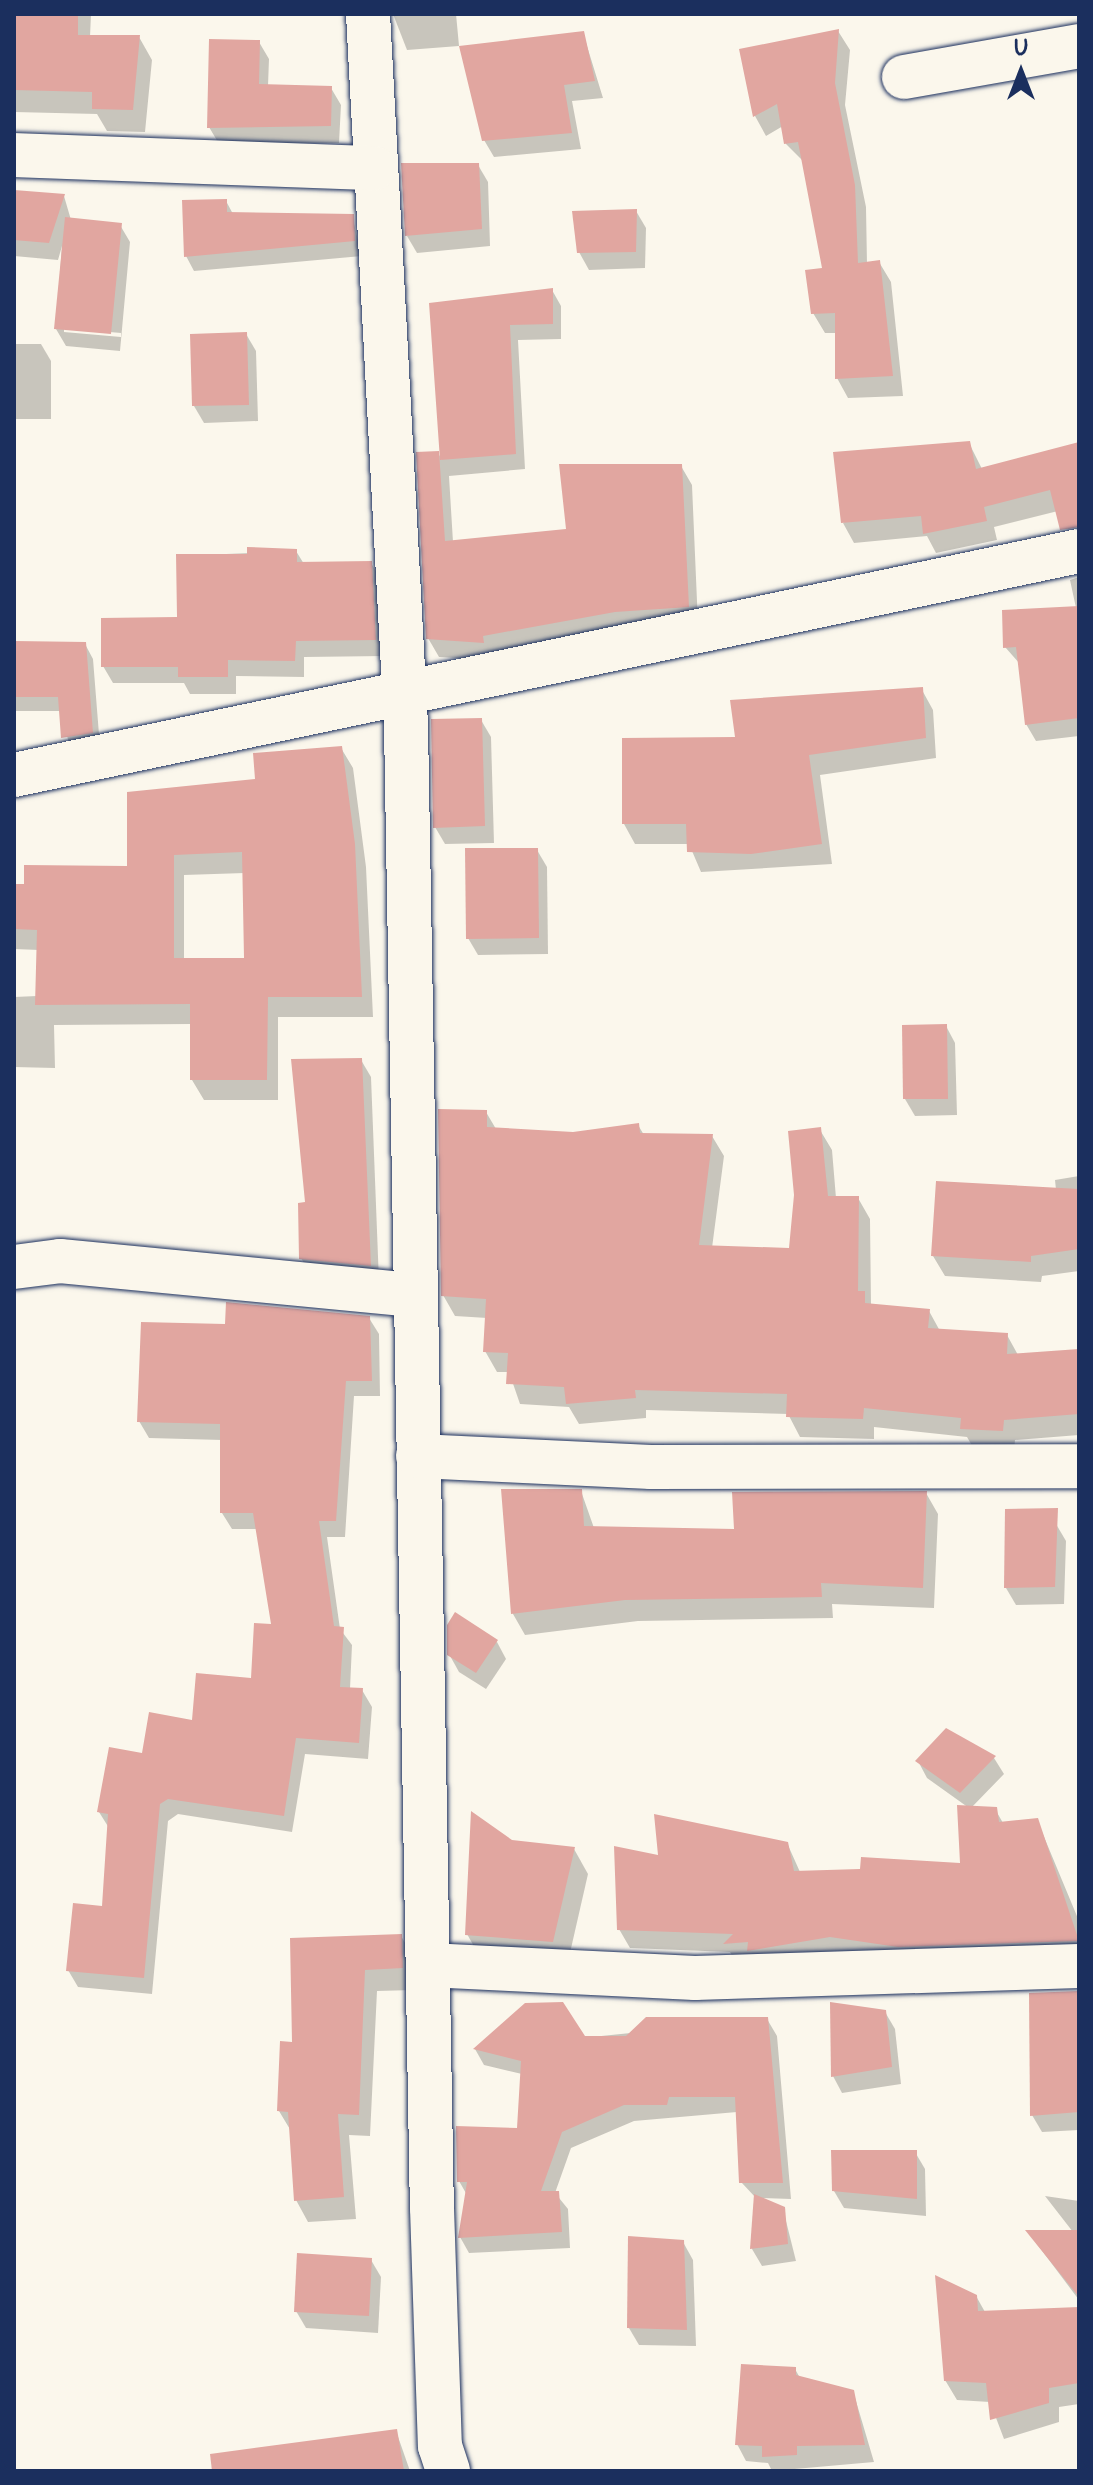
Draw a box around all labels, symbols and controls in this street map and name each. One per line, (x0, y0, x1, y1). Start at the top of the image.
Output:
north arrow (981, 32, 1061, 112)
text: U (1014, 34, 1028, 62)

